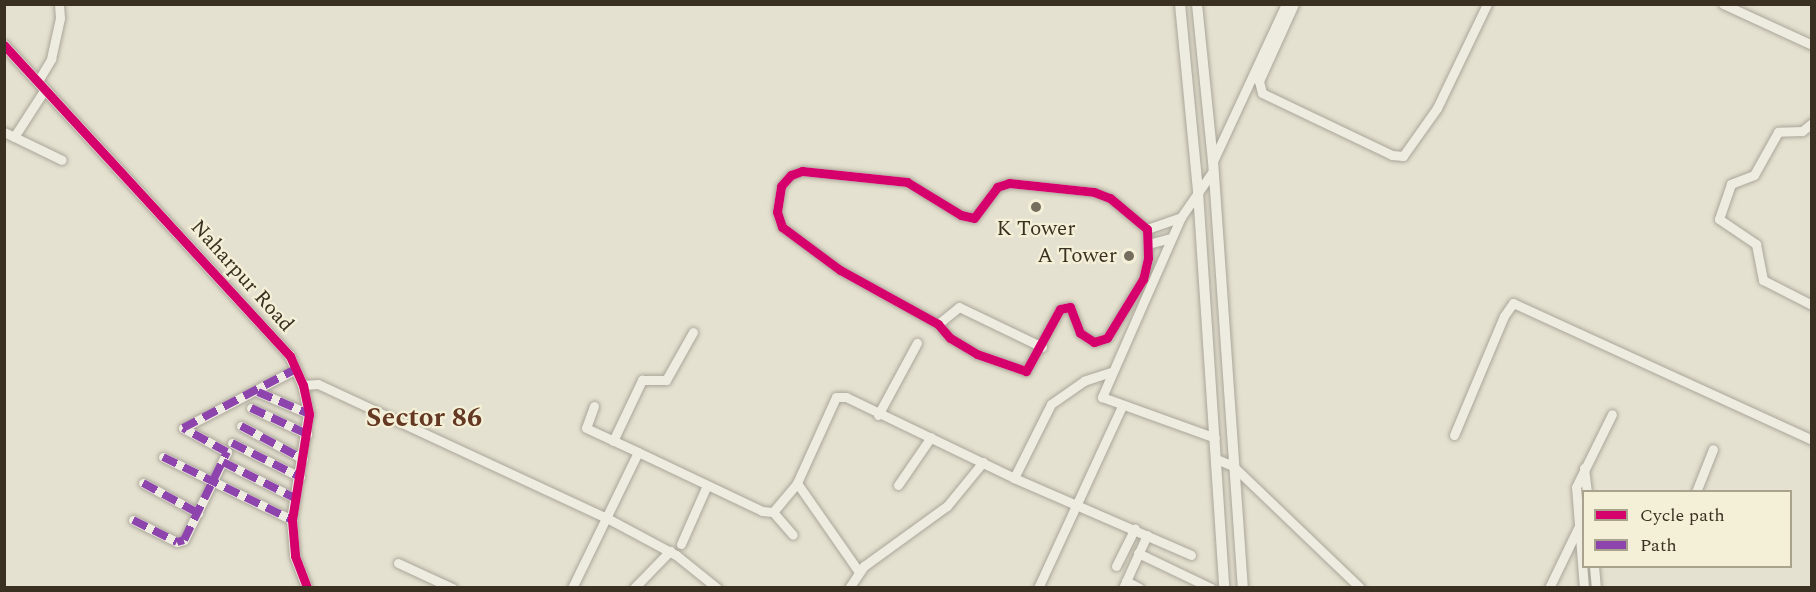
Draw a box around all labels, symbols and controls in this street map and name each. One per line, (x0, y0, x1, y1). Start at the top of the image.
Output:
marker: K Tower (1029, 200, 1043, 214)
street label: Naharpur Road (185, 215, 299, 337)
place label: K Tower (996, 216, 1076, 242)
place label: A Tower (1037, 243, 1117, 269)
marker: A Tower (1122, 249, 1136, 263)
district label: Sector 86 (366, 403, 482, 435)
legend (1582, 490, 1792, 568)
text: Cycle path (1640, 502, 1725, 529)
text: Path (1640, 532, 1677, 559)

